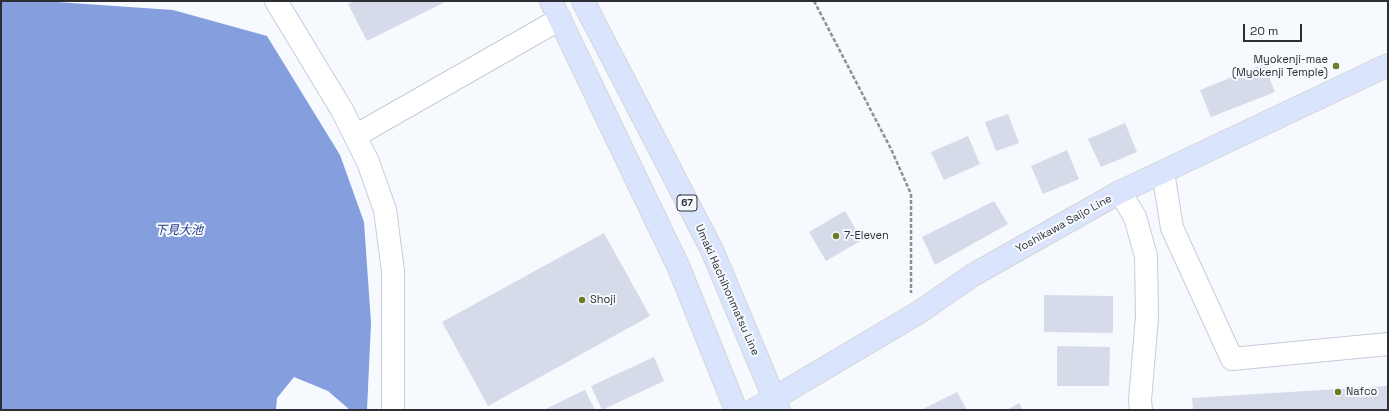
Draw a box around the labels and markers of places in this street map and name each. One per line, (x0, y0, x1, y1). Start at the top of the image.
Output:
place label: Myokenji-mae (Myokenji Temple) (1232, 53, 1328, 79)
marker: Myokenji-mae (Myokenji Temple) (1331, 61, 1341, 71)
place label: 7-Eleven (844, 229, 889, 243)
marker: 7-Eleven (831, 231, 841, 241)
place label: Shoji (590, 293, 616, 307)
marker: Shoji (577, 295, 587, 305)
place label: Nafco (1346, 385, 1377, 399)
marker: Nafco (1333, 387, 1343, 397)

